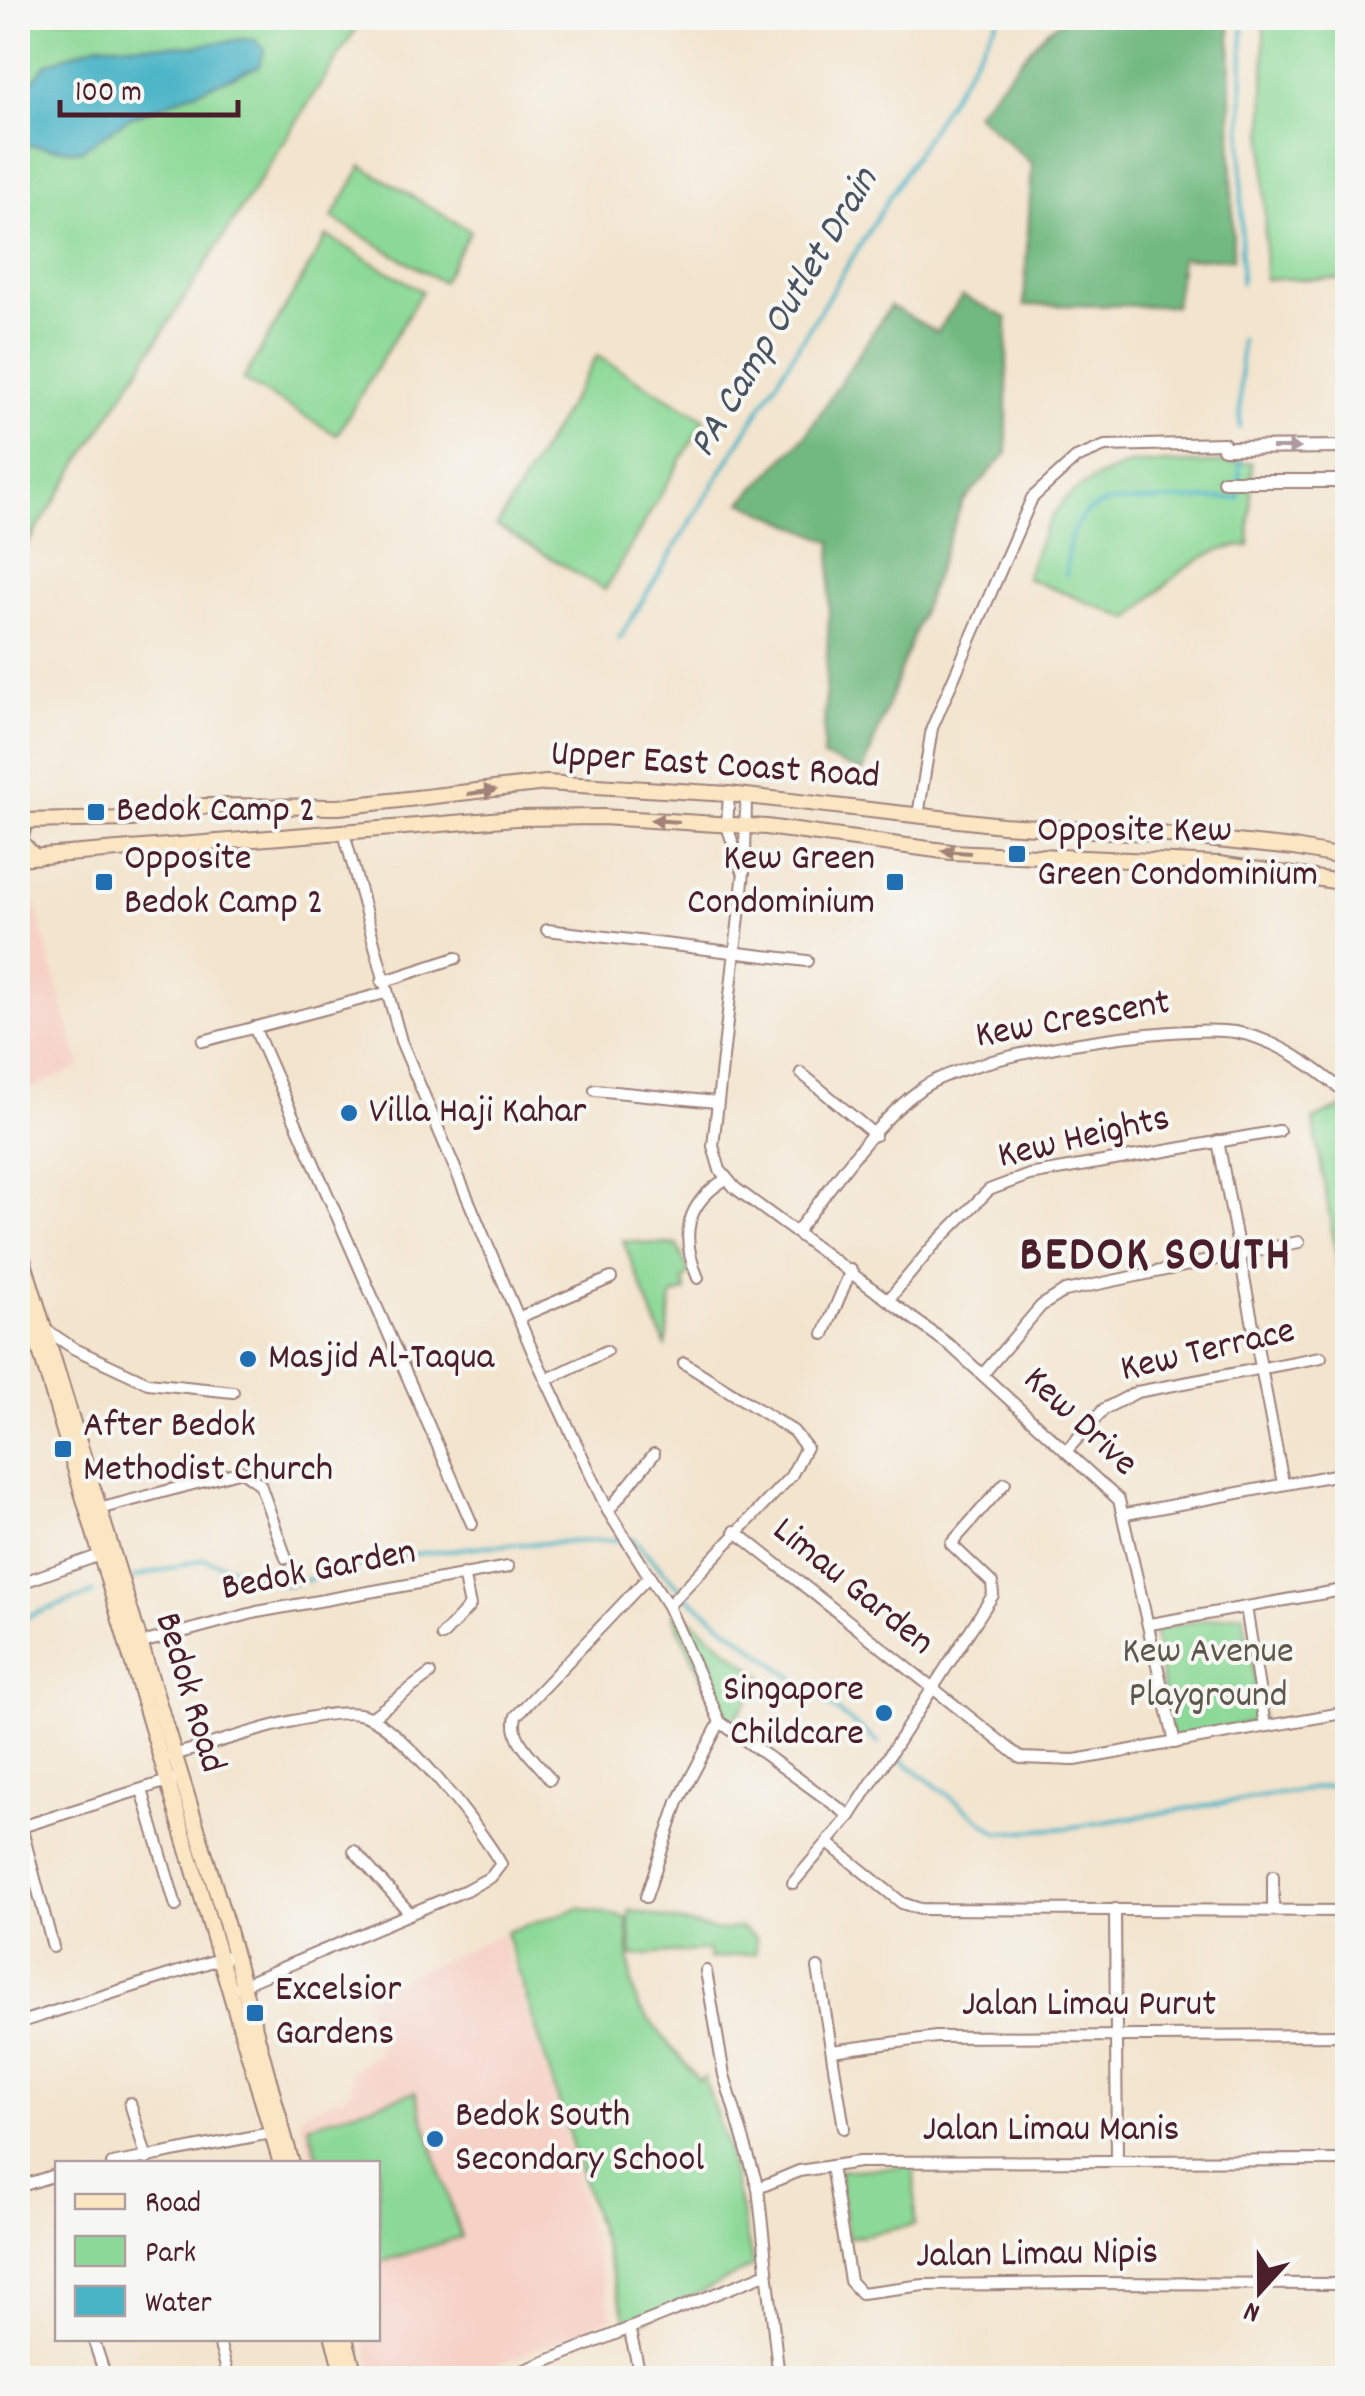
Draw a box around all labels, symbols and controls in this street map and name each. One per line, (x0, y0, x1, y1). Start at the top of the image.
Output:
scale bar (60, 55, 238, 117)
text: 100 m (75, 73, 142, 116)
water label: PA Camp Outlet Drain (677, 157, 896, 470)
one-way arrow (1270, 440, 1302, 456)
street label: Upper East Coast Road (548, 728, 882, 806)
one-way arrow (466, 783, 498, 799)
place label: Bedok Camp 2 (116, 785, 315, 840)
marker: Bedok Camp 2 (85, 801, 107, 823)
place label: Opposite Kew Green Condominium (1037, 805, 1318, 904)
one-way arrow (648, 813, 680, 829)
place label: Opposite Bedok Camp 2 (124, 833, 323, 932)
place label: Kew Green Condominium (687, 833, 875, 932)
marker: Opposite Kew Green Condominium (1006, 843, 1028, 865)
one-way arrow (940, 844, 971, 860)
marker: Opposite Bedok Camp 2 (93, 871, 115, 893)
marker: Kew Green Condominium (884, 871, 906, 893)
street label: Kew Crescent (971, 977, 1175, 1065)
place label: Villa Haji Kahar (369, 1086, 586, 1141)
street label: Kew Heights (993, 1093, 1175, 1185)
marker: Villa Haji Kahar (338, 1102, 360, 1124)
district label: BEDOK SOUTH (1019, 1224, 1293, 1293)
street label: Kew Terrace (1115, 1305, 1301, 1399)
place label: Masjid Al-Taqua (268, 1332, 496, 1387)
marker: Masjid Al-Taqua (237, 1348, 259, 1370)
street label: Kew Drive (1009, 1355, 1149, 1491)
place label: After Bedok Methodist Church (83, 1400, 333, 1499)
marker: After Bedok Methodist Church (52, 1438, 74, 1460)
street label: Limau Garden (759, 1505, 945, 1671)
street label: Bedok Garden (217, 1526, 421, 1618)
street label: Bedok Road (138, 1606, 238, 1780)
park label: Kew Avenue Playground (1122, 1626, 1294, 1725)
place label: Singapore Childcare (723, 1664, 864, 1763)
marker: Singapore Childcare (873, 1702, 895, 1724)
place label: Excelsior Gardens (275, 1964, 401, 2063)
street label: Jalan Limau Purut (962, 1979, 1216, 2034)
marker: Excelsior Gardens (244, 2002, 266, 2024)
place label: Bedok South Secondary School (455, 2090, 704, 2189)
street label: Jalan Limau Manis (923, 2104, 1179, 2159)
marker: Bedok South Secondary School (424, 2128, 446, 2150)
legend (55, 2161, 380, 2341)
text: Road (145, 2184, 201, 2227)
street label: Jalan Limau Nipis (915, 2226, 1159, 2286)
text: Park (145, 2234, 196, 2277)
north arrow (1210, 2241, 1310, 2341)
text: Water (145, 2284, 212, 2327)
text: N (1239, 2289, 1266, 2331)

